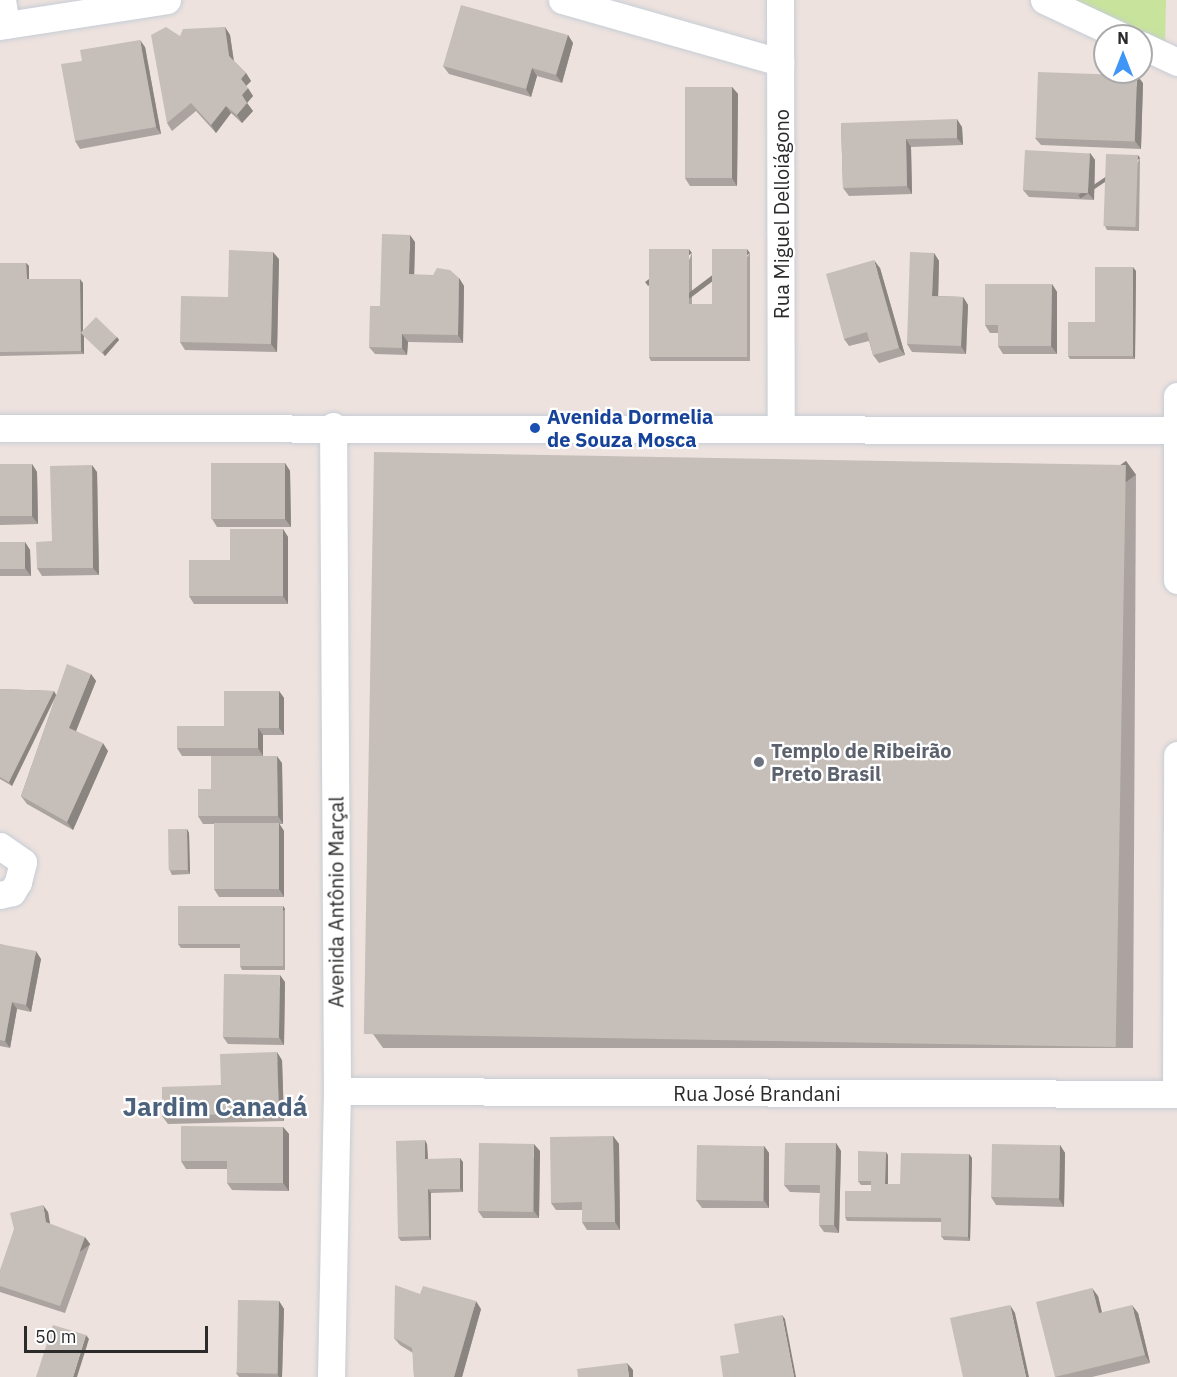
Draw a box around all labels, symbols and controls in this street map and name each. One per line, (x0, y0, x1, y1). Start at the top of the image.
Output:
north arrow (1093, 24, 1153, 84)
text: N (1117, 28, 1129, 48)
street label: Rua Miguel Delloiágono (769, 109, 793, 319)
place label: Avenida Dormelia de Souza Mosca (547, 404, 713, 451)
marker: Avenida Dormelia de Souza Mosca (528, 421, 542, 435)
place label: Templo de Ribeirão Preto Brasil (771, 738, 952, 785)
marker: Templo de Ribeirão Preto Brasil (752, 755, 766, 769)
street label: Avenida Antônio Marçal (324, 796, 348, 1008)
street label: Rua José Brandani (673, 1081, 841, 1105)
district label: Jardim Canadá (123, 1091, 307, 1123)
scale bar (27, 1314, 212, 1352)
text: 50 m (35, 1325, 77, 1348)

